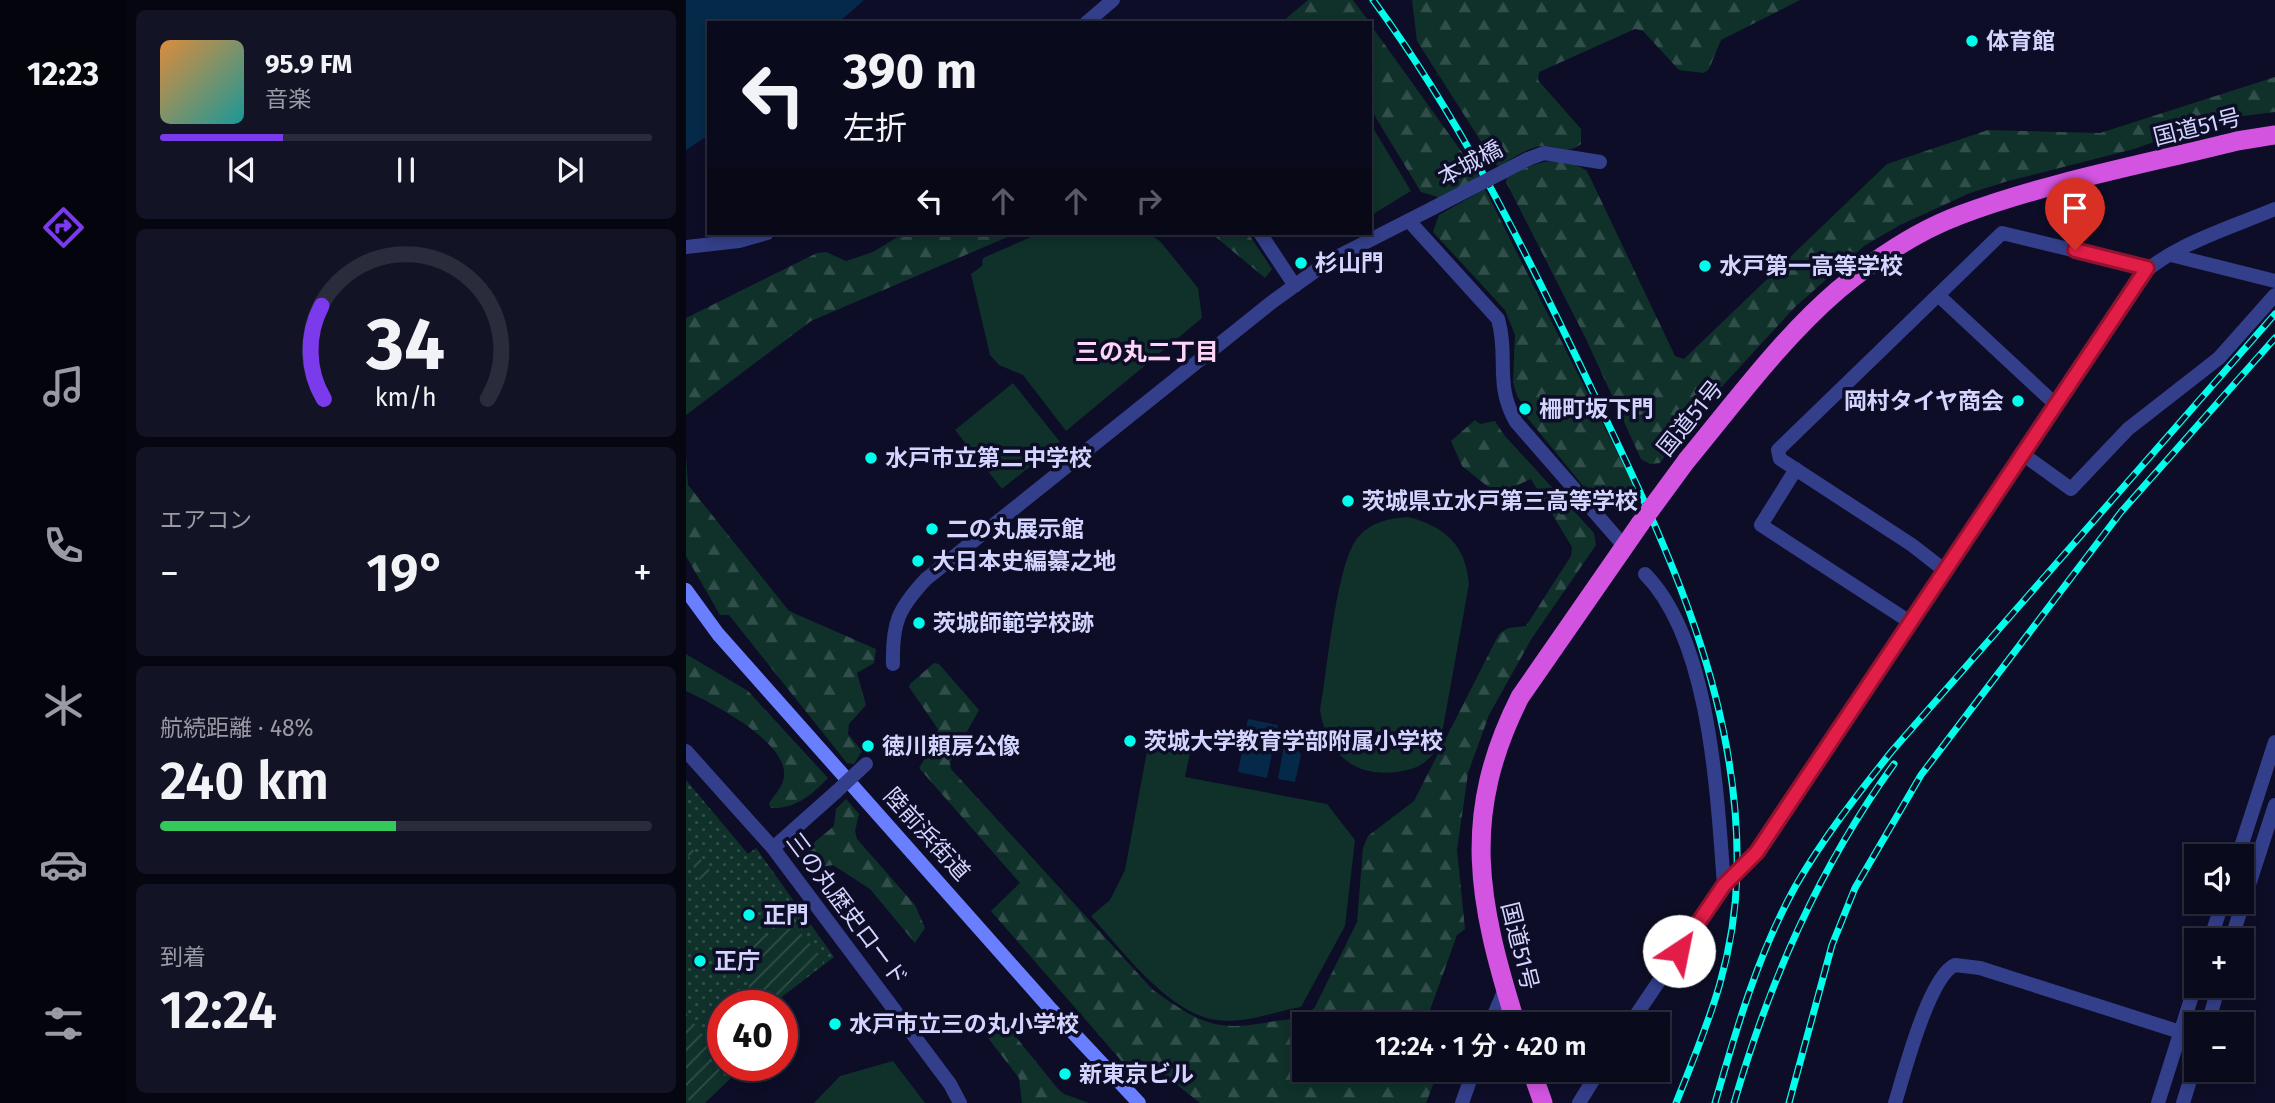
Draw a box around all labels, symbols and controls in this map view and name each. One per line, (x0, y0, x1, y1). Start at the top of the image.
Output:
place label: 体育館 (1986, 27, 2055, 55)
marker: 体育館 (1964, 33, 1980, 49)
text: 390 m (843, 42, 977, 101)
text: 95.9 FM (265, 49, 352, 80)
icon: left (728, 49, 819, 140)
text: 12:23 (27, 55, 99, 93)
text: 音楽 (265, 85, 311, 113)
street label: 国道51号 (2150, 103, 2244, 151)
text: 左折 (843, 109, 907, 147)
street label: 本城橋 (1433, 134, 1507, 192)
icon: previous (223, 151, 261, 189)
icon: pause (387, 151, 425, 189)
icon: next (551, 151, 589, 189)
pin (2045, 178, 2105, 250)
icon: left (911, 182, 949, 220)
icon: ahead (984, 182, 1022, 220)
icon: ahead (1057, 182, 1095, 220)
icon: right (1130, 182, 1168, 220)
icon: arrive (2056, 189, 2094, 227)
icon: directions (39, 203, 88, 252)
place label: 杉山門 (1315, 249, 1384, 277)
place label: 水戸第一高等学校 (1719, 252, 1903, 280)
marker: 杉山門 (1293, 255, 1309, 271)
marker: 水戸第一高等学校 (1697, 258, 1713, 274)
text: 34 (366, 301, 445, 388)
district label: 三の丸二丁目 (1075, 338, 1219, 366)
icon: music (39, 362, 88, 411)
street label: 国道51号 (1651, 374, 1729, 462)
text: km/h (375, 383, 437, 413)
place label: 岡村タイヤ商会 (1844, 387, 2004, 415)
marker: 岡村タイヤ商会 (2010, 393, 2026, 409)
place label: 柵町坂下門 (1539, 395, 1654, 423)
marker: 柵町坂下門 (1517, 401, 1533, 417)
place label: 水戸市立第二中学校 (885, 444, 1092, 472)
marker: 水戸市立第二中学校 (863, 450, 879, 466)
place label: 茨城県立水戸第三高等学校 (1362, 487, 1638, 515)
marker: 茨城県立水戸第三高等学校 (1340, 493, 1356, 509)
text: エアコン (160, 506, 252, 534)
place label: 二の丸展示館 (946, 515, 1084, 543)
icon: phone (39, 521, 88, 570)
marker: 二の丸展示館 (924, 521, 940, 537)
text: 19° (366, 542, 446, 605)
place label: 大日本史編纂之地 (932, 547, 1116, 575)
text: − (160, 550, 179, 596)
text: + (633, 550, 652, 596)
marker: 大日本史編纂之地 (910, 553, 926, 569)
place label: 茨城師範学校跡 (933, 609, 1094, 637)
marker: 茨城師範学校跡 (911, 615, 927, 631)
icon: climate (39, 681, 88, 730)
text: 航続距離 · 48% (160, 714, 314, 742)
place label: 茨城大学教育学部附属小学校 (1144, 727, 1443, 755)
place label: 徳川頼房公像 (882, 732, 1020, 760)
marker: 茨城大学教育学部附属小学校 (1122, 733, 1138, 749)
marker: 徳川頼房公像 (860, 738, 876, 754)
text: 240 km (160, 750, 329, 813)
street label: 陸前浜街道 (878, 782, 976, 886)
street label: 三の丸歴史ロード (780, 827, 914, 991)
icon: car (39, 840, 88, 889)
map controls (2184, 844, 2254, 1082)
button: sound (2184, 844, 2254, 914)
street label: 国道51号 (1496, 899, 1544, 993)
place label: 正門 (763, 901, 809, 929)
marker: 正門 (741, 907, 757, 923)
position arrow (1642, 914, 1716, 988)
button: + (2184, 928, 2254, 998)
text: 到着 (160, 943, 206, 971)
place label: 正庁 (714, 947, 760, 975)
marker: 正庁 (692, 953, 708, 969)
text: 12:24 (160, 979, 277, 1042)
speed limit sign: 40 (707, 990, 798, 1081)
icon: filters (39, 999, 88, 1048)
place label: 水戸市立三の丸小学校 (849, 1010, 1079, 1038)
button: − (2184, 1012, 2254, 1082)
marker: 水戸市立三の丸小学校 (827, 1016, 843, 1032)
text: 12:24 · 1 分 · 420 m (1375, 1031, 1587, 1062)
place label: 新東京ビル (1079, 1060, 1194, 1088)
marker: 新東京ビル (1057, 1066, 1073, 1082)

